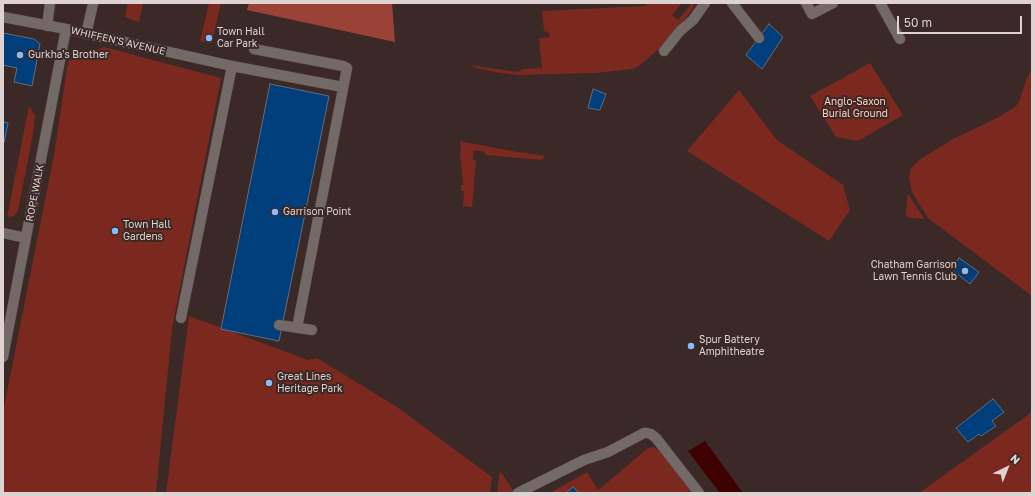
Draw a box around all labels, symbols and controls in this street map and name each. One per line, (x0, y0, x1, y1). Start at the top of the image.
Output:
scale bar (899, 8, 1024, 34)
text: 50 m (904, 15, 932, 30)
street label: WHIFFEN'S AVENUE (70, 24, 166, 58)
place label: Town Hall Car Park (217, 26, 265, 50)
marker: Town Hall Car Park (204, 33, 214, 43)
place label: Gurkha's Brother (28, 49, 109, 61)
marker: Gurkha's Brother (15, 50, 25, 60)
park label: Anglo-Saxon Burial Ground (822, 96, 888, 120)
street label: ROPE WALK (24, 164, 46, 222)
place label: Garrison Point (283, 206, 351, 218)
marker: Garrison Point (270, 207, 280, 217)
place label: Town Hall Gardens (123, 219, 171, 242)
marker: Town Hall Gardens (110, 226, 120, 236)
place label: Chatham Garrison Lawn Tennis Club (871, 259, 957, 282)
marker: Chatham Garrison Lawn Tennis Club (960, 266, 970, 276)
place label: Spur Battery Amphitheatre (699, 334, 765, 358)
marker: Spur Battery Amphitheatre (686, 341, 696, 351)
place label: Great Lines Heritage Park (277, 371, 343, 394)
marker: Great Lines Heritage Park (264, 378, 274, 388)
north arrow (987, 448, 1027, 488)
text: N (1008, 451, 1023, 466)

